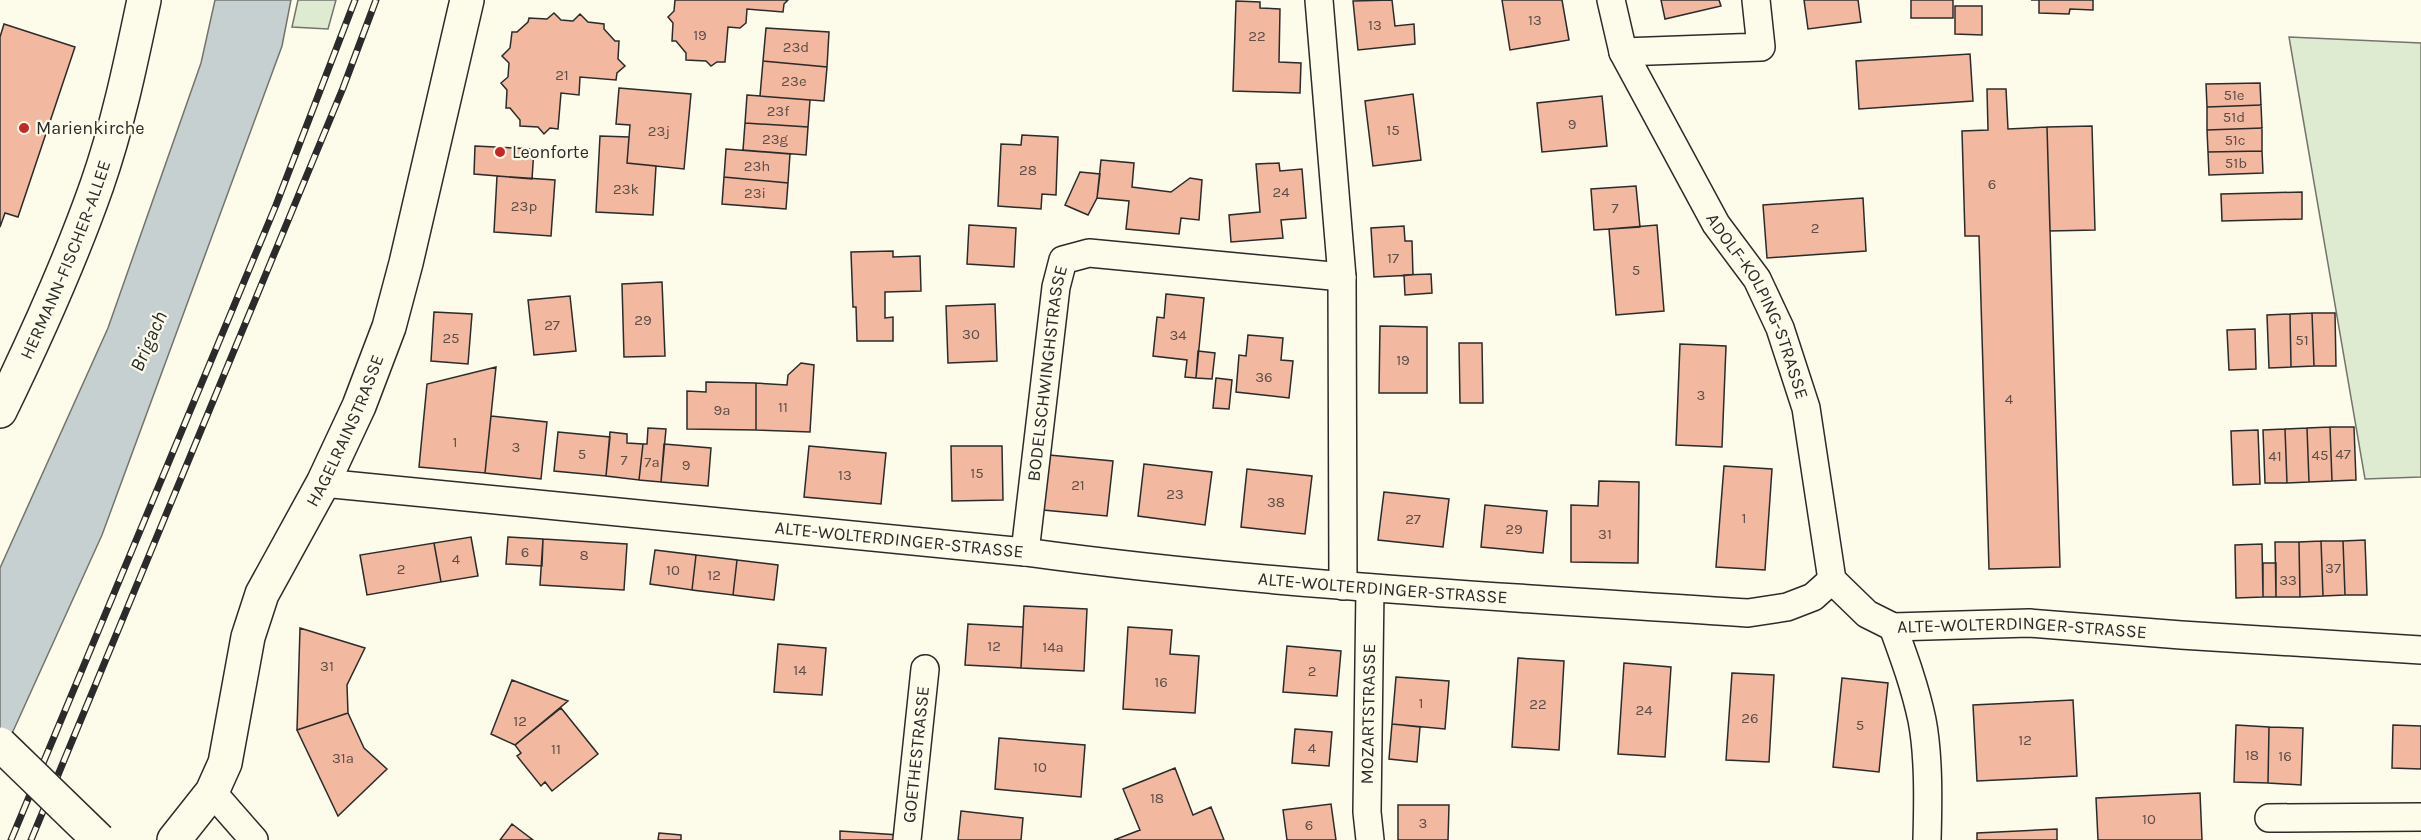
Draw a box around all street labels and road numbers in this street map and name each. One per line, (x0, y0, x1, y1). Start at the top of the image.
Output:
street label: HERMANN-FISCHER-ALLEE (15, 158, 115, 363)
street label: ADOLF-KOLPING-STRASSE (1701, 209, 1813, 402)
street label: BODELSCHWINGHSTRASSE (1022, 263, 1072, 483)
street label: HAGELRAINSTRASSE (301, 351, 389, 510)
street label: ALTE-WOLTERDINGER-STRASSE (774, 516, 1025, 563)
street label: ALTE-WOLTERDINGER-STRASSE (1257, 567, 1508, 608)
street label: ALTE-WOLTERDINGER-STRASSE (1897, 612, 2148, 643)
street label: MOZARTSTRASSE (1356, 643, 1380, 785)
street label: GOETHESTRASSE (898, 685, 934, 824)

